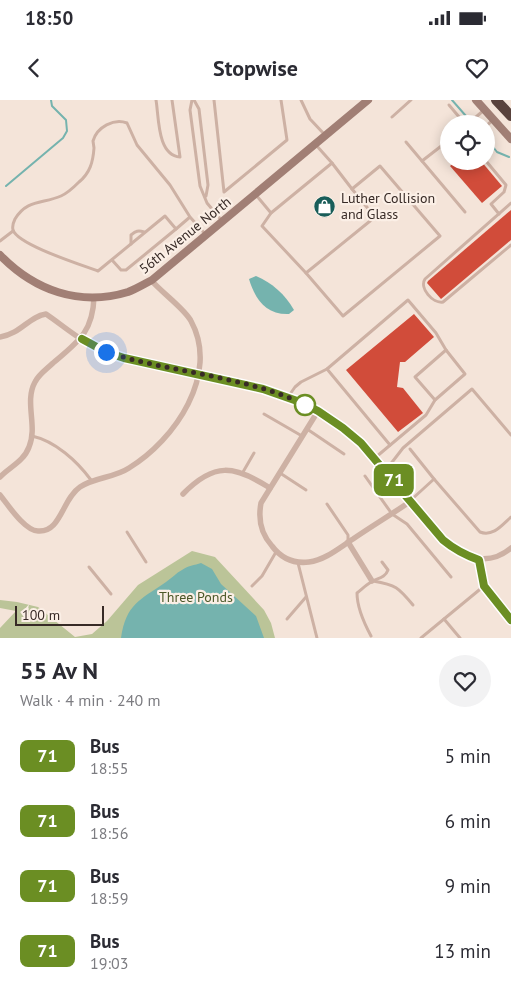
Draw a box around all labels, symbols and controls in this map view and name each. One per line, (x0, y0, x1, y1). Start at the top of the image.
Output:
text: 18:50 (25, 6, 73, 30)
icon: back (20, 54, 48, 82)
text: Stopwise (213, 54, 298, 82)
icon: heart (463, 54, 491, 82)
map controls (440, 115, 495, 170)
button: locate (440, 115, 495, 170)
place label: Luther Collision and Glass (341, 189, 435, 223)
street label: 56th Avenue North (135, 192, 235, 278)
shop icon: Luther Collision and Glass (313, 194, 337, 218)
your location (94, 340, 119, 365)
unlabelled marker (294, 394, 316, 416)
line badge: 71 (372, 464, 416, 496)
text: 71 (384, 468, 404, 491)
park label: Three Ponds (159, 588, 233, 606)
scale bar (15, 603, 104, 626)
text: 100 m (22, 606, 60, 624)
text: 55 Av N (20, 655, 98, 686)
button: heart (439, 655, 491, 707)
text: Walk · 4 min · 240 m (20, 690, 160, 710)
text: Bus (90, 734, 119, 758)
text: 71 (37, 744, 58, 767)
text: 5 min (445, 744, 491, 768)
text: 18:55 (90, 758, 128, 778)
text: Bus (90, 799, 119, 823)
text: 71 (37, 809, 58, 832)
text: 6 min (445, 809, 491, 833)
text: 18:56 (90, 823, 128, 843)
text: Bus (90, 864, 119, 888)
text: 71 (37, 874, 58, 897)
text: 9 min (445, 874, 491, 898)
text: 18:59 (90, 888, 128, 908)
text: Bus (90, 929, 119, 953)
text: 71 (37, 939, 58, 962)
text: 13 min (434, 939, 491, 963)
text: 19:03 (90, 953, 128, 973)

